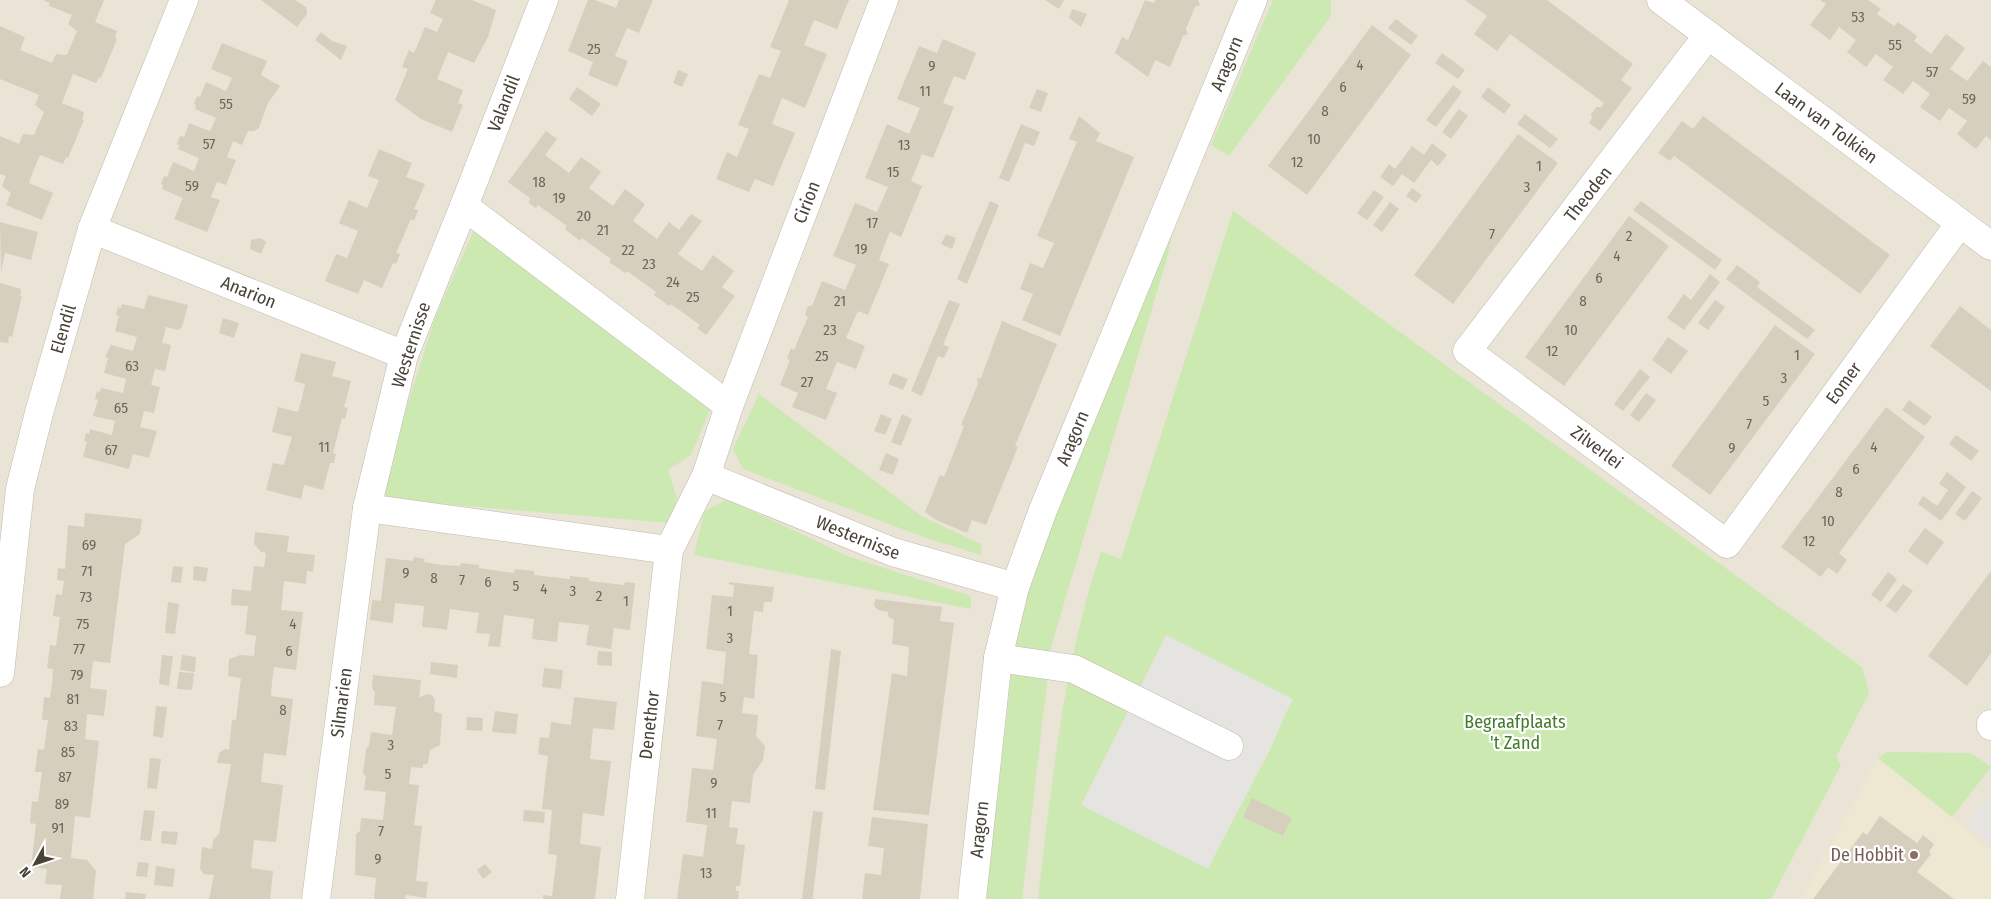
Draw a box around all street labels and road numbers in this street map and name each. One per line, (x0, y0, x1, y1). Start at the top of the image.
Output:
street label: Aragorn (1206, 33, 1248, 94)
street label: Valandil (483, 72, 525, 135)
street label: Laan van Tolkien (1771, 78, 1882, 169)
street label: Theoden (1560, 162, 1616, 226)
street label: Cirion (789, 178, 825, 227)
street label: Anarion (218, 271, 280, 313)
street label: Westernisse (387, 299, 435, 391)
street label: Elendil (46, 301, 81, 356)
street label: Eomer (1821, 357, 1867, 408)
street label: Aragorn (1051, 408, 1094, 469)
street label: Zilverlei (1567, 421, 1627, 474)
street label: Westernisse (813, 511, 902, 564)
street label: Silmarien (326, 666, 357, 739)
street label: Denethor (635, 689, 664, 761)
street label: Aragorn (965, 800, 994, 859)

